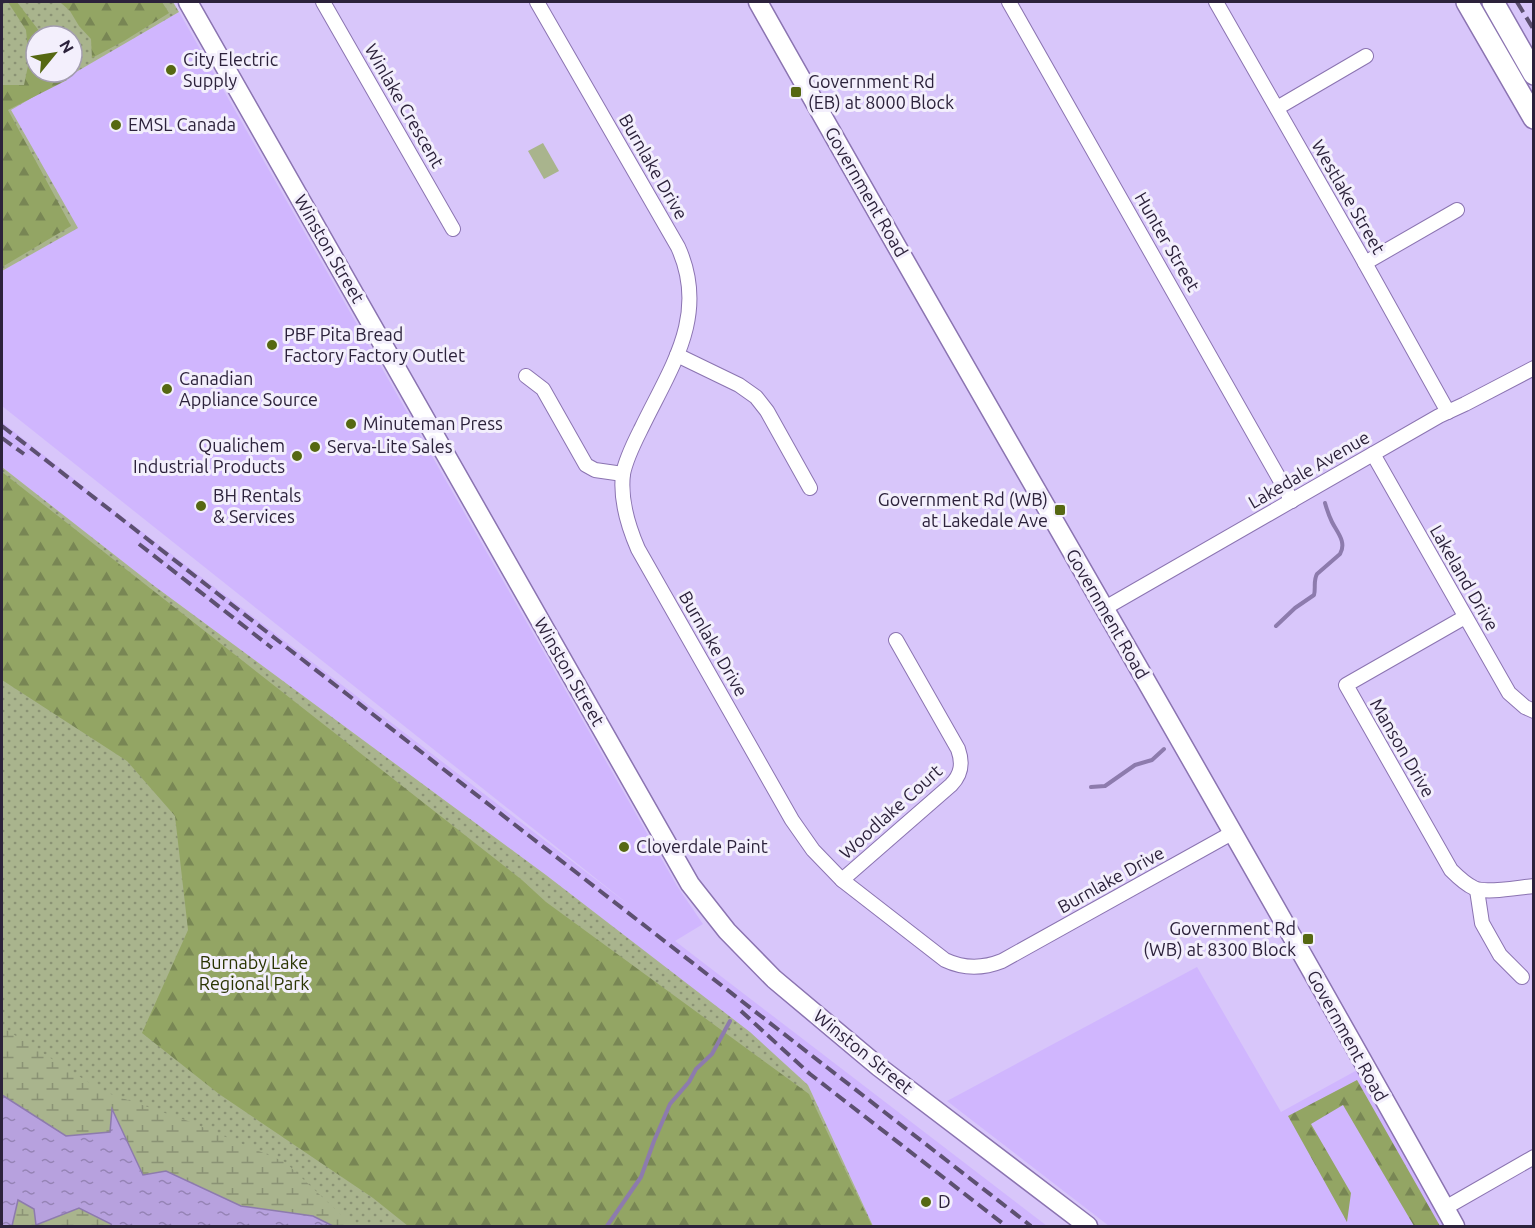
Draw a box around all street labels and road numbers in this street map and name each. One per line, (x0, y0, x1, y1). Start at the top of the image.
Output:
street label: Winlake Crescent (361, 40, 448, 171)
street label: Burnlake Drive (616, 110, 692, 223)
street label: Government Road (822, 123, 912, 260)
street label: Westlake Street (1308, 136, 1390, 257)
street label: Hunter Street (1131, 188, 1204, 295)
street label: Winston Street (291, 191, 369, 306)
street label: Lakedale Avenue (1244, 426, 1373, 512)
street label: Lakeland Drive (1427, 521, 1503, 634)
street label: Government Road (1063, 545, 1153, 682)
street label: Burnlake Drive (676, 587, 752, 700)
street label: Winston Street (531, 614, 609, 729)
street label: Manson Drive (1367, 695, 1439, 800)
street label: Woodlake Court (835, 760, 946, 862)
street label: Burnlake Drive (1054, 842, 1167, 917)
street label: Government Road (1304, 967, 1392, 1104)
street label: Winston Street (810, 1005, 917, 1097)

